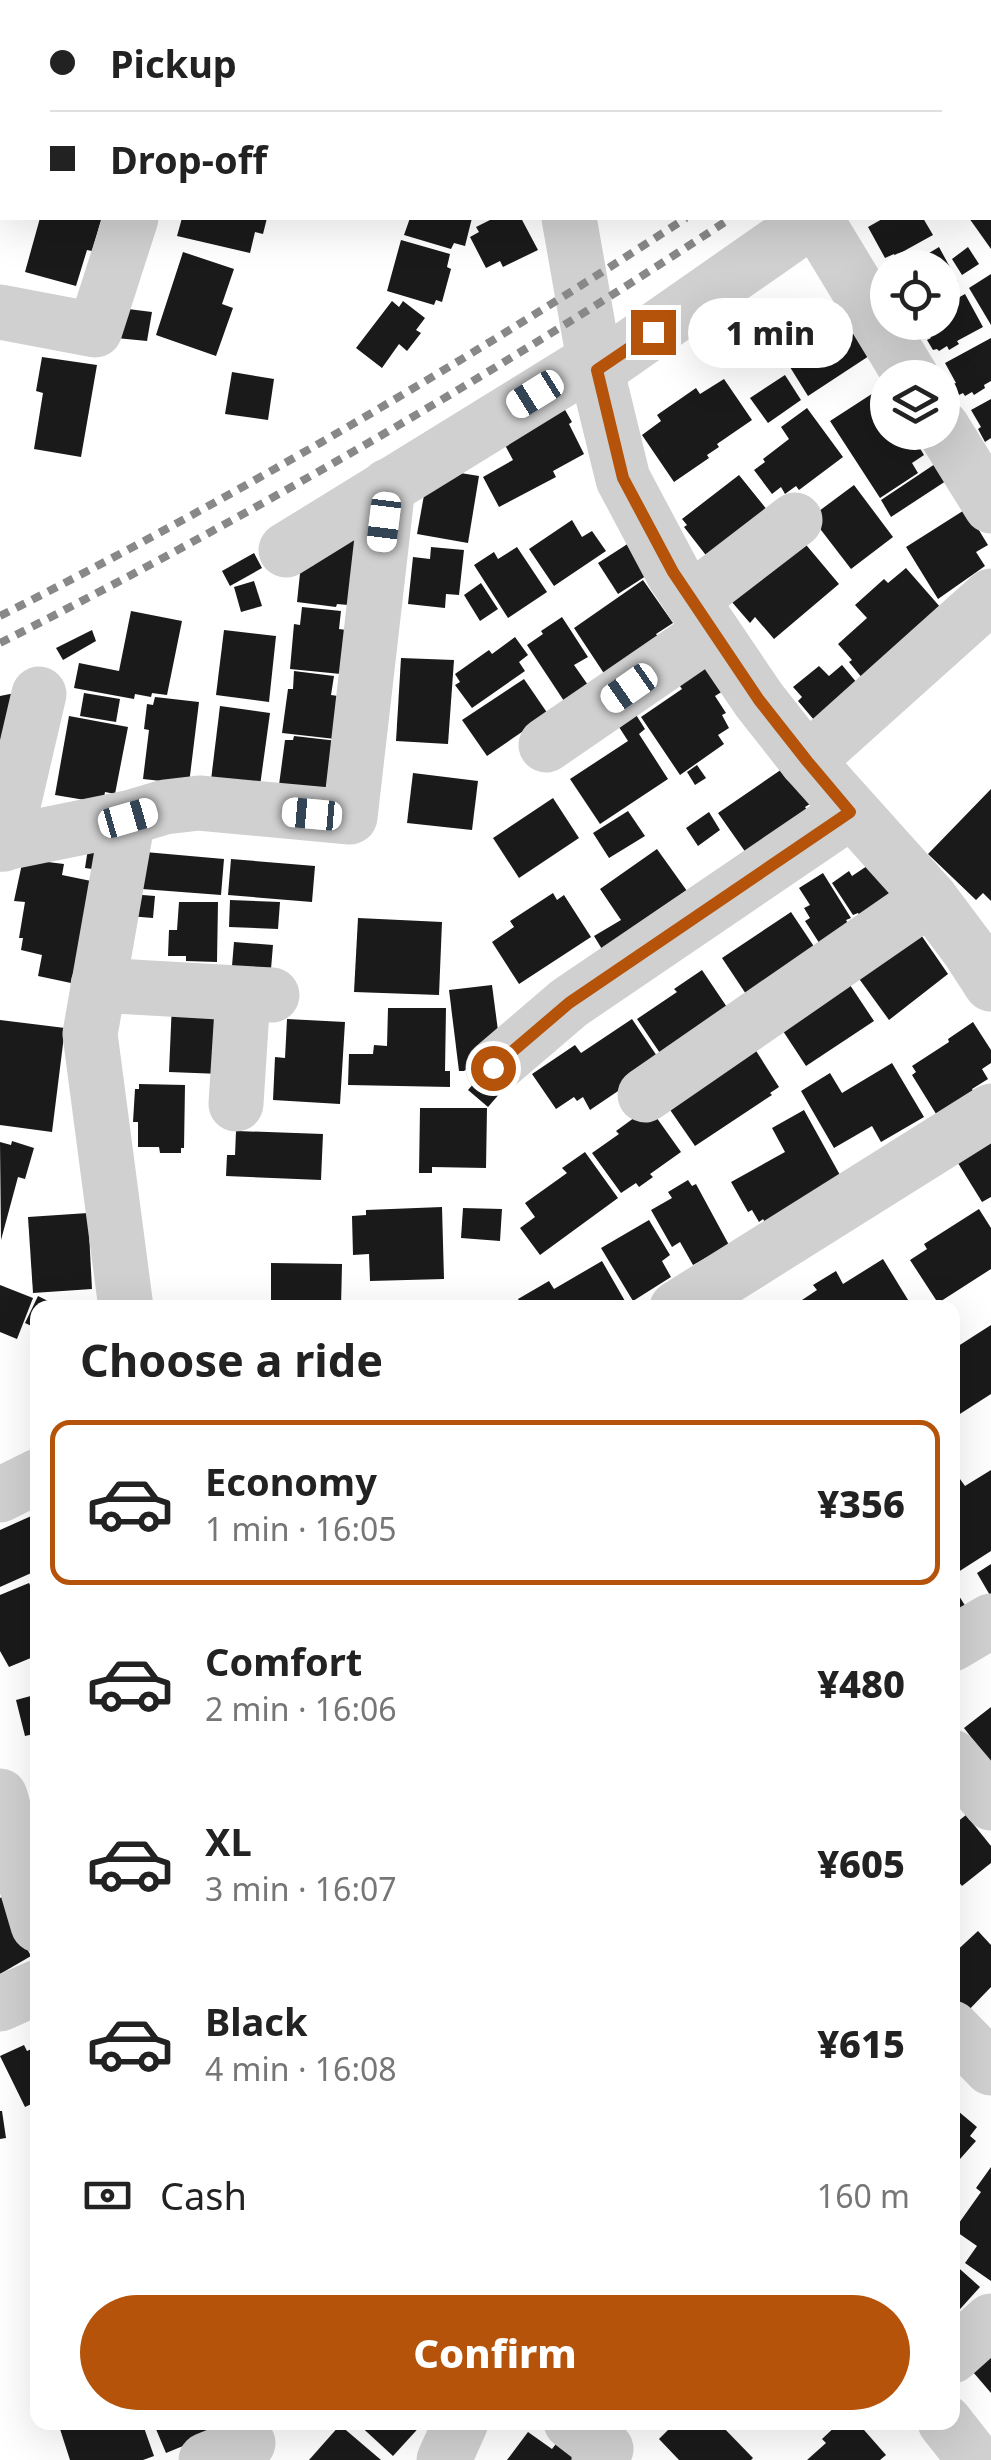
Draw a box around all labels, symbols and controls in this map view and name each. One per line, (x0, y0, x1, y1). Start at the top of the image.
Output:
text: Pickup (110, 37, 237, 89)
text: Drop-off (110, 133, 267, 185)
map controls (870, 250, 960, 450)
button: locate (870, 250, 960, 340)
callout: 1 min (688, 297, 853, 367)
route end (631, 310, 676, 355)
text: 1 min (726, 311, 815, 354)
button: layers (870, 360, 960, 450)
car (502, 365, 568, 423)
car (365, 490, 403, 554)
car (596, 659, 662, 717)
car (95, 795, 161, 841)
car (281, 796, 343, 832)
route start (471, 1046, 516, 1091)
text: Choose a ride (80, 1329, 383, 1390)
text: Economy (205, 1455, 377, 1507)
icon: car (85, 1458, 175, 1548)
text: ¥356 (817, 1477, 905, 1529)
text: 1 min · 16:05 (205, 1507, 397, 1550)
text: Comfort (205, 1635, 362, 1687)
icon: car (85, 1638, 175, 1728)
text: ¥480 (817, 1657, 905, 1709)
text: 2 min · 16:06 (205, 1687, 397, 1730)
text: XL (205, 1815, 252, 1867)
icon: car (85, 1818, 175, 1908)
text: ¥605 (817, 1837, 905, 1889)
text: 3 min · 16:07 (205, 1867, 397, 1910)
text: Black (205, 1995, 308, 2047)
icon: car (85, 1998, 175, 2088)
text: ¥615 (817, 2017, 905, 2069)
text: 4 min · 16:08 (205, 2047, 397, 2090)
icon: cash (80, 2168, 135, 2223)
text: Cash (160, 2169, 247, 2221)
text: 160 m (817, 2174, 910, 2217)
button: Confirm (80, 2295, 910, 2410)

